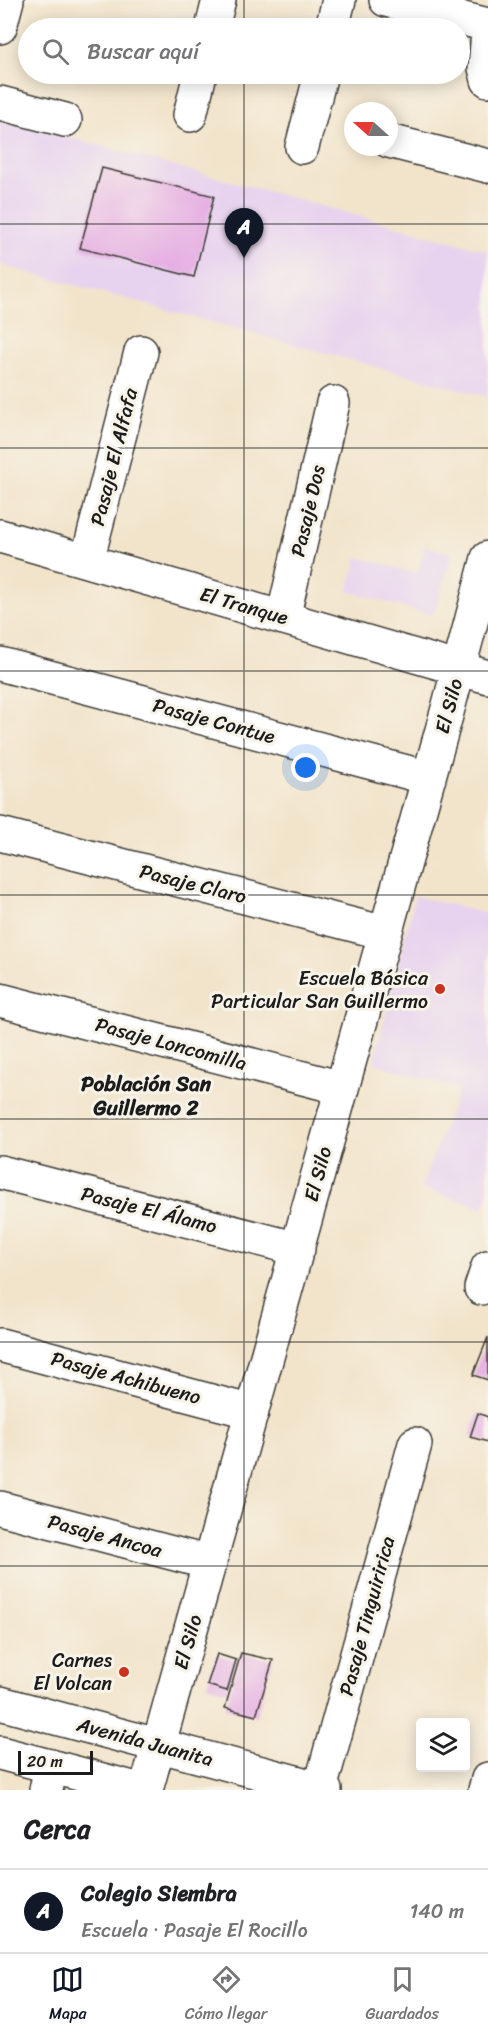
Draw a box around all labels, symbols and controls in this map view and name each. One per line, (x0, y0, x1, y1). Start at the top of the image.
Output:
search box (18, 18, 470, 84)
text: Buscar aquí (87, 32, 199, 71)
icon: search (39, 35, 72, 68)
north arrow (344, 102, 398, 156)
pin: A (224, 208, 264, 258)
street label: Pasaje El Alfafa (80, 383, 148, 530)
street label: Pasaje Dos (280, 461, 336, 560)
street label: El Tranque (196, 577, 293, 635)
street label: El Silo (425, 674, 473, 738)
street label: Pasaje Contue (149, 688, 279, 754)
your location (291, 753, 320, 782)
street label: Pasaje Claro (136, 854, 250, 914)
place label: Escuela Básica Particular San Guillermo (211, 961, 429, 1019)
marker: Escuela Básica Particular San Guillermo (433, 982, 447, 996)
street label: Pasaje Loncomilla (91, 1007, 251, 1081)
district label: Población San Guillermo 2 (81, 1065, 212, 1127)
street label: El Silo (294, 1142, 342, 1206)
street label: Pasaje El Álamo (77, 1176, 221, 1244)
street label: Pasaje Achibueno (47, 1341, 205, 1415)
street label: Pasaje Ancoa (44, 1504, 167, 1568)
street label: Pasaje Tinguiririca (329, 1532, 405, 1700)
street label: El Silo (163, 1610, 213, 1674)
place label: Carnes El Volcan (33, 1643, 113, 1701)
marker: Carnes El Volcan (117, 1665, 131, 1679)
street label: Avenida Juanita (72, 1707, 217, 1777)
map controls (416, 1718, 470, 1772)
button: layers (416, 1718, 470, 1772)
text: 20 m (27, 1747, 63, 1776)
scale bar (18, 1748, 93, 1776)
text: Cerca (24, 1806, 90, 1852)
text: Colegio Siembra (81, 1874, 237, 1913)
text: A (37, 1894, 50, 1929)
text: 140 m (410, 1894, 464, 1929)
text: Escuela · Pasaje El Rocillo (81, 1913, 308, 1948)
tab: Mapa (49, 1963, 87, 2028)
tab: Cómo llegar (185, 1963, 267, 2028)
tab: Guardados (365, 1963, 439, 2028)

